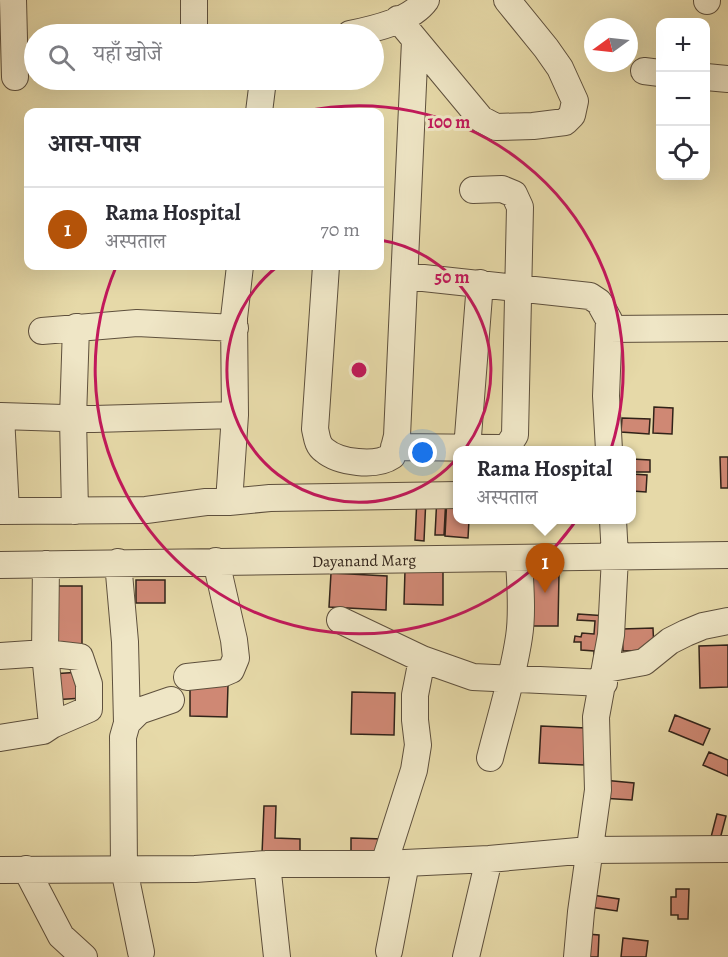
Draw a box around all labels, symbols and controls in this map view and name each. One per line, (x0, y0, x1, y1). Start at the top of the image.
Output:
north arrow (584, 18, 638, 72)
map controls (656, 18, 710, 180)
button: + (656, 18, 710, 72)
search box (24, 24, 384, 90)
text: यहाँ खोजें (93, 39, 162, 69)
icon: search (45, 41, 78, 74)
button: − (656, 72, 710, 126)
text: 100 m (428, 110, 470, 134)
text: आस-पास (48, 126, 140, 161)
button: locate (656, 126, 710, 180)
text: Rama Hospital (105, 198, 241, 228)
text: 1 (64, 216, 71, 243)
text: 70 m (320, 216, 360, 243)
text: अस्पताल (105, 228, 166, 255)
text: 50 m (435, 265, 469, 289)
centre of rings (349, 360, 369, 380)
your location (408, 438, 437, 467)
popup (453, 446, 636, 524)
text: Rama Hospital (477, 454, 612, 484)
text: अस्पताल (477, 484, 538, 511)
pin: 1 (526, 544, 564, 593)
street label: Dayanand Marg (312, 549, 416, 573)

